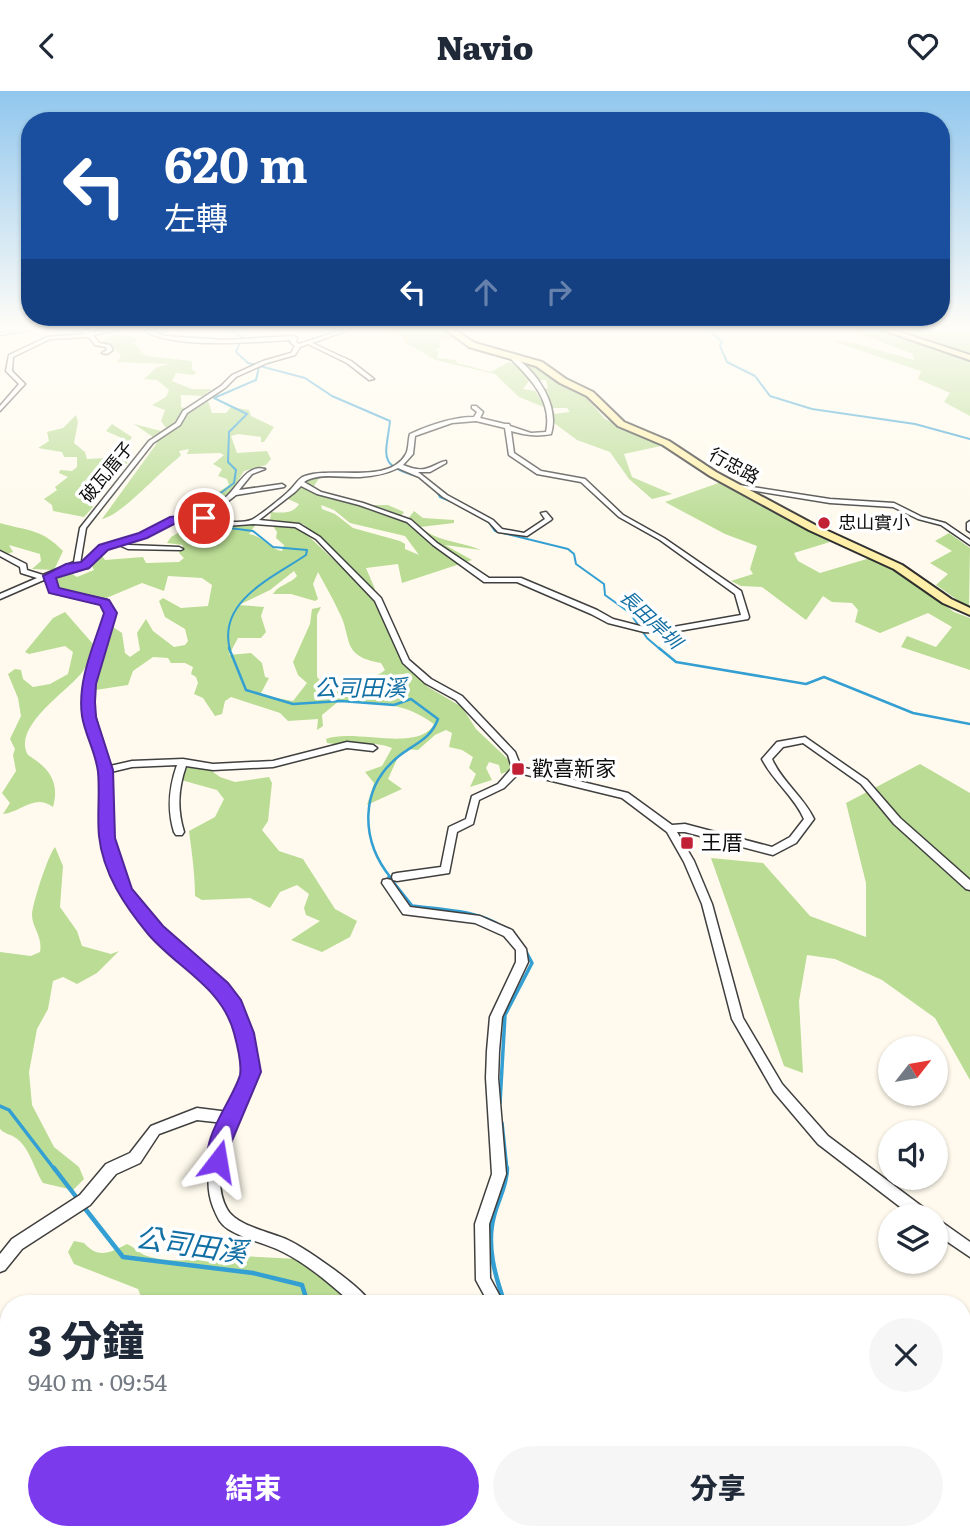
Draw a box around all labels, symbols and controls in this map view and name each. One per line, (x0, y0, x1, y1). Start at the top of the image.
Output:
text: Navio (436, 22, 534, 70)
icon: back (28, 27, 66, 65)
icon: heart (904, 27, 942, 65)
text: 620 m (164, 125, 308, 198)
icon: left (49, 140, 140, 231)
text: 左轉 (164, 192, 228, 240)
icon: left (394, 273, 432, 311)
icon: ahead (467, 273, 505, 311)
icon: right (540, 273, 578, 311)
street label: 破瓦厝子 (73, 435, 139, 508)
street label: 行忠路 (705, 440, 765, 490)
pin (174, 488, 234, 548)
icon: arrive (185, 499, 223, 537)
place label: 忠山實小 (838, 508, 910, 535)
marker: 忠山實小 (816, 515, 832, 531)
water label: 長田岸圳 (614, 582, 691, 656)
water label: 公司田溪 (314, 669, 409, 703)
place label: 歡喜新家 (532, 751, 616, 782)
marker: 歡喜新家 (510, 761, 526, 777)
place label: 王厝 (701, 825, 743, 856)
marker: 王厝 (679, 835, 695, 851)
north arrow (878, 1036, 948, 1106)
map controls (878, 1036, 948, 1274)
button: sound (878, 1120, 948, 1190)
position arrow (181, 1124, 255, 1198)
button: layers (878, 1204, 948, 1274)
water label: 公司田溪 (133, 1214, 254, 1272)
text: 3 分鐘 (28, 1307, 144, 1369)
button: close (869, 1318, 943, 1392)
text: 940 m · 09:54 (28, 1364, 167, 1398)
button: 結束 (28, 1446, 479, 1526)
button: 分享 (493, 1446, 943, 1526)

